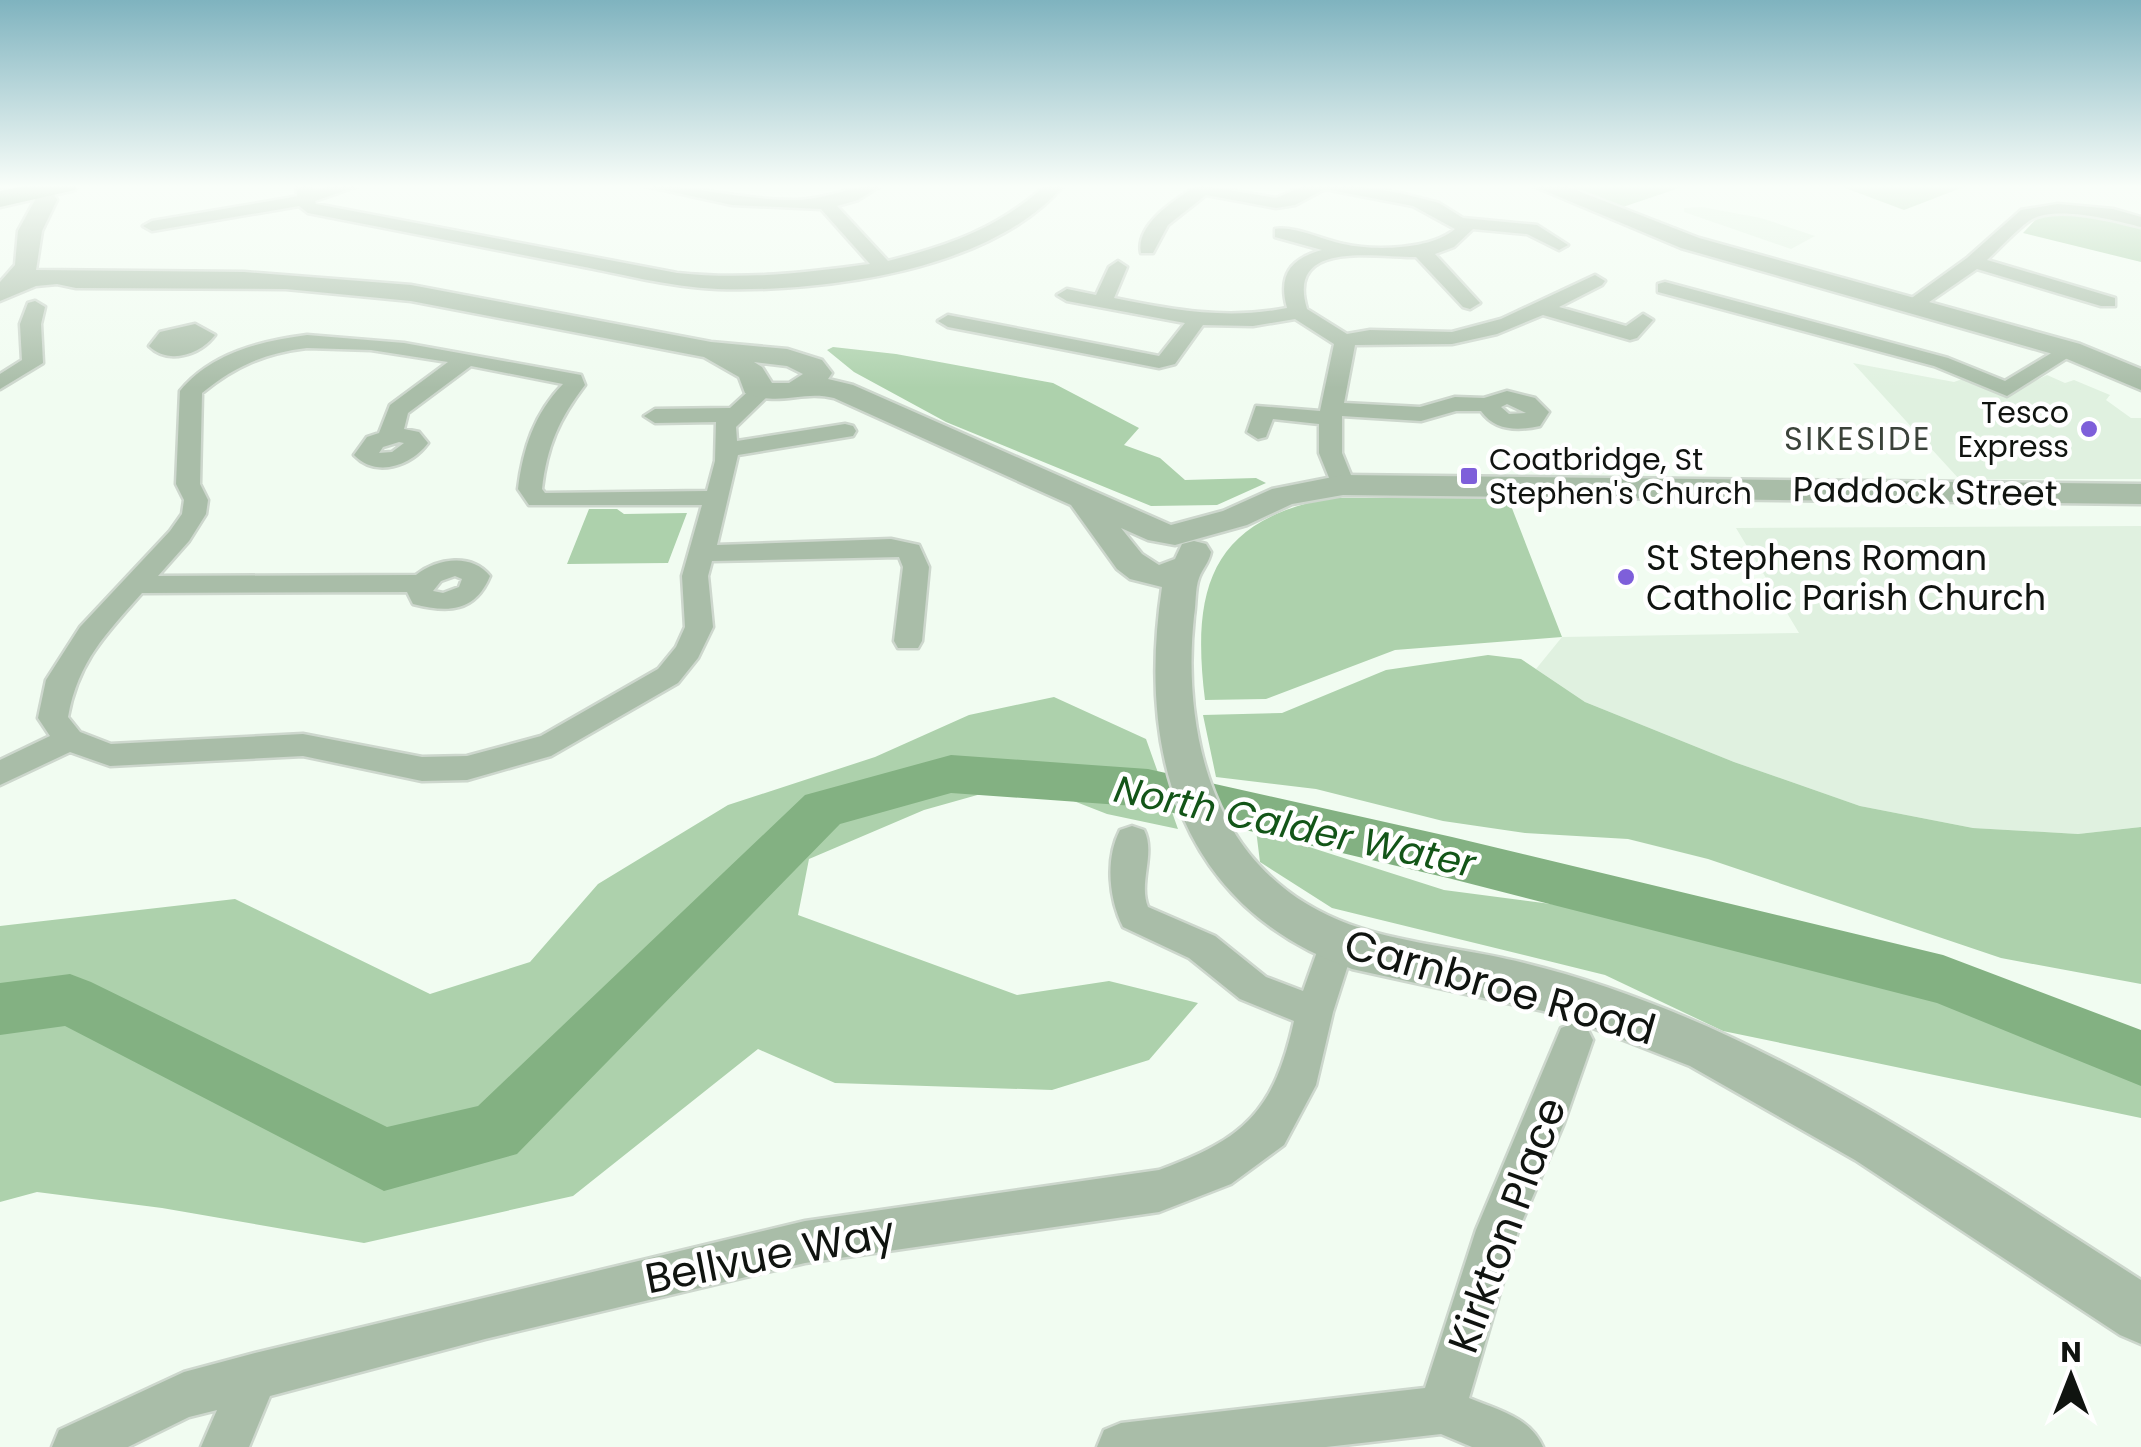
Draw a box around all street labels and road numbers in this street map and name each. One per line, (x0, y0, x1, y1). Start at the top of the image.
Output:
street label: Paddock Street (1792, 464, 2058, 518)
street label: Carnbroe Road (1338, 914, 1662, 1060)
street label: Kirkton Place (1434, 1089, 1580, 1361)
street label: Bellvue Way (640, 1202, 900, 1308)

